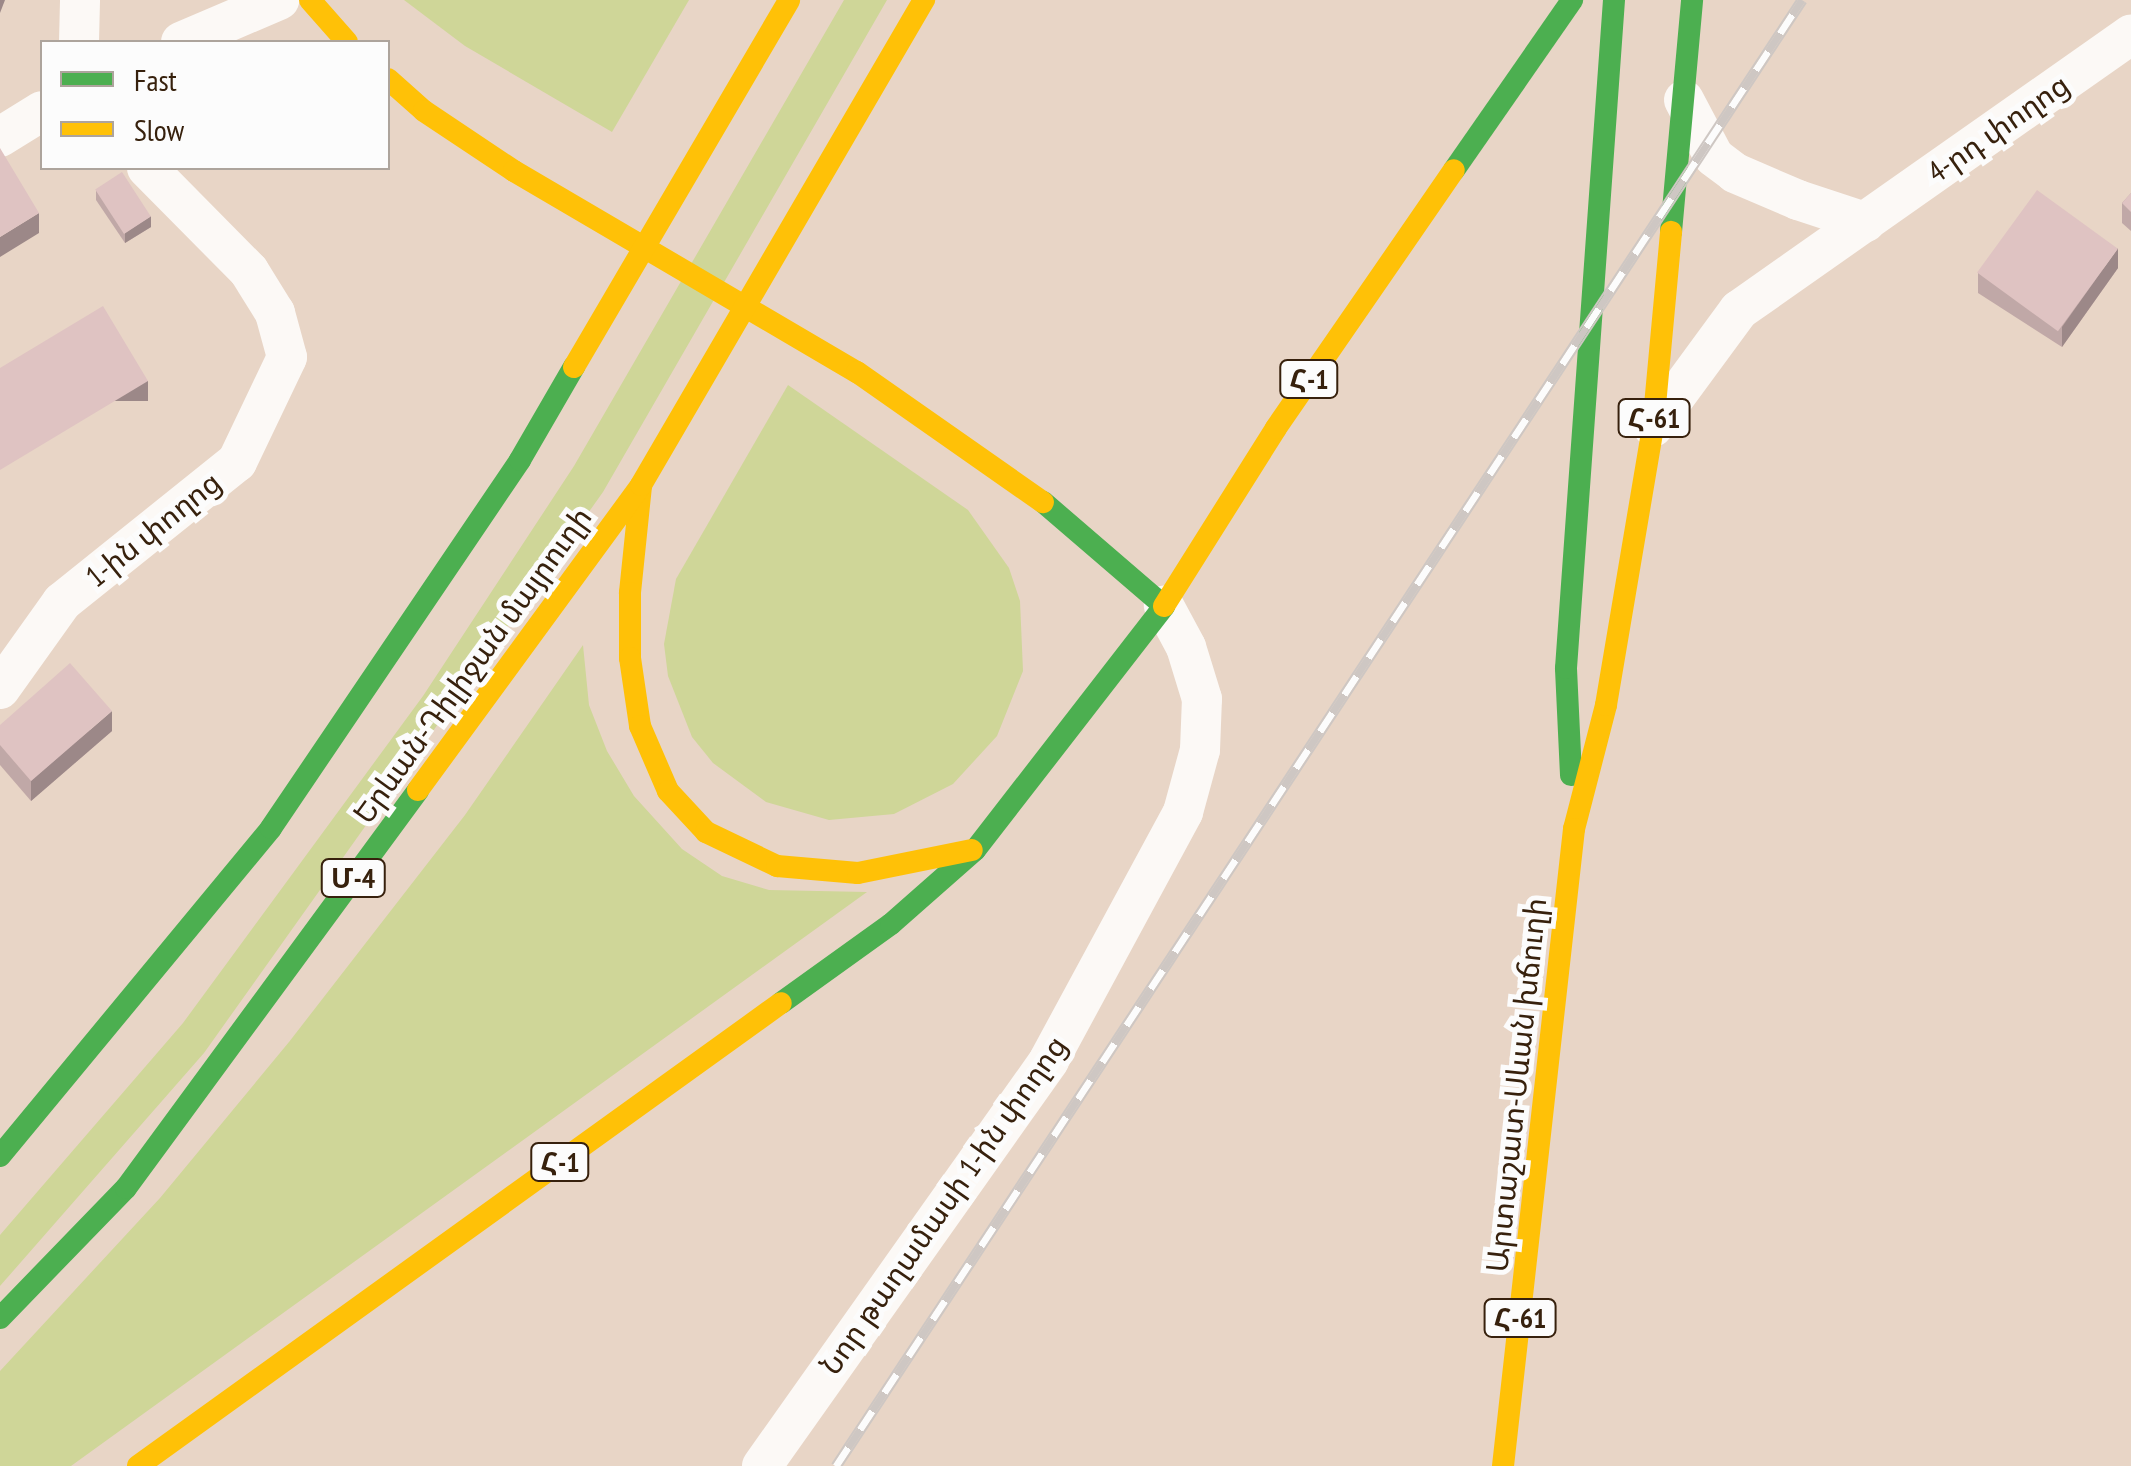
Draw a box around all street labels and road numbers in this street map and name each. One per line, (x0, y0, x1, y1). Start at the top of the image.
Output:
street label: 4-րդ փողոց (1920, 66, 2076, 190)
road number: Հ-1 (1279, 356, 1339, 402)
road number: Հ-61 (1616, 395, 1692, 441)
street label: 1-ին փողոց (78, 464, 228, 594)
street label: Երևան-Դիլիջան մայրուղի (345, 500, 599, 830)
road number: Մ-4 (320, 855, 386, 901)
street label: Արտաշատ-Սևան խճուղի (1478, 896, 1554, 1274)
street label: Նոր թաղամասի 1-ին փողոց (812, 1029, 1074, 1381)
road number: Հ-1 (530, 1139, 590, 1185)
road number: Հ-61 (1482, 1295, 1558, 1341)

